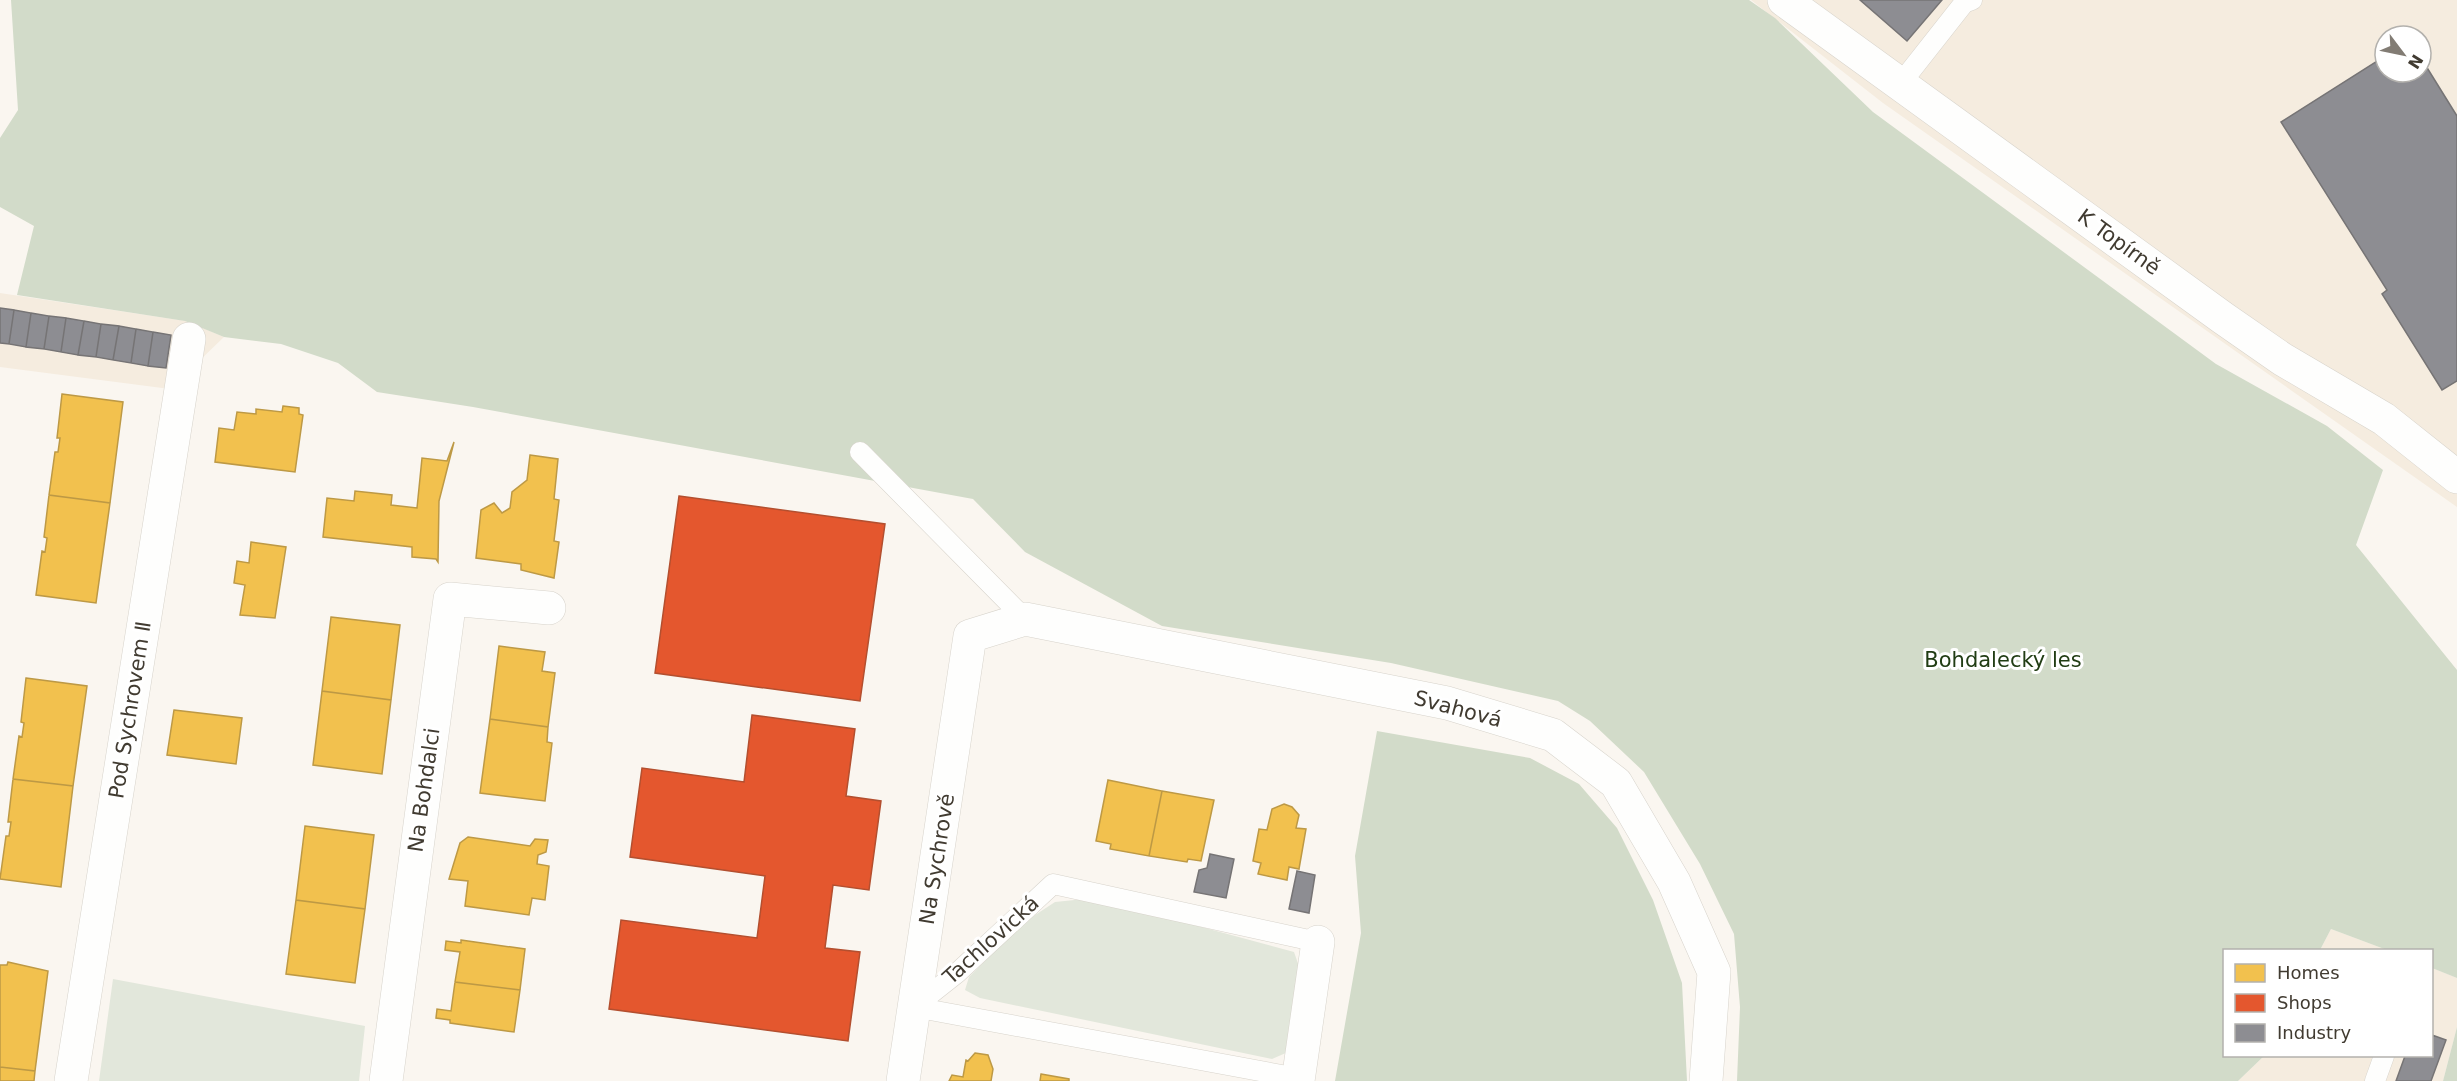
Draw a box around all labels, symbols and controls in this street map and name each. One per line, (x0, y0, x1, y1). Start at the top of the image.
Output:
north arrow (2373, 24, 2433, 84)
text: N (2404, 51, 2427, 72)
street label: K Topírně (2073, 204, 2165, 280)
street label: Pod Sychrovem Ⅱ (104, 620, 156, 800)
park label: Bohdalecký les (1924, 648, 2082, 672)
street label: Svahová (1411, 686, 1505, 732)
street label: Na Bohdalci (403, 726, 445, 854)
street label: Na Sychrově (915, 792, 959, 926)
street label: Tachlovická (938, 891, 1044, 990)
legend (2223, 949, 2433, 1057)
text: Homes (2277, 962, 2340, 983)
text: Shops (2277, 992, 2332, 1013)
text: Industry (2277, 1022, 2351, 1043)

